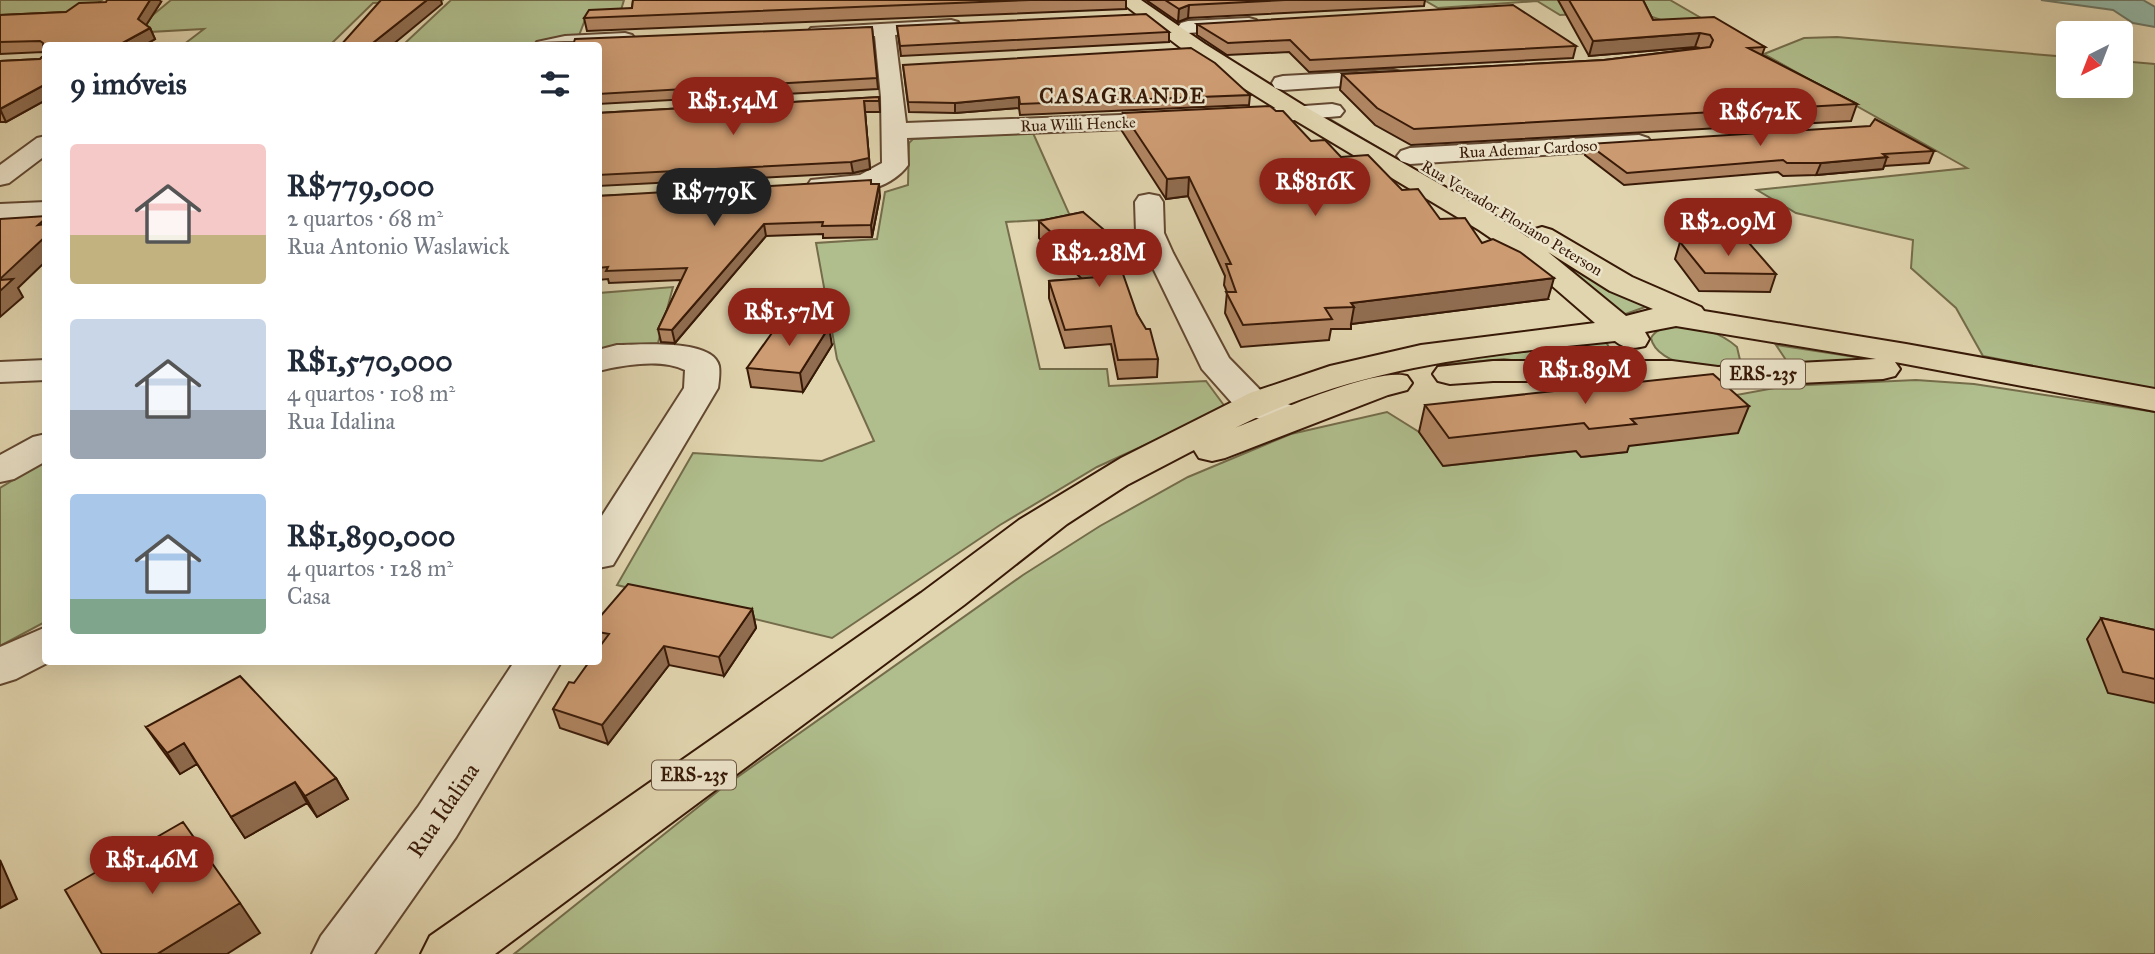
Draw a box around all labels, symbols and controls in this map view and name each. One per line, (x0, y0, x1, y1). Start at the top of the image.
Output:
north arrow (2056, 21, 2133, 98)
map controls (2056, 21, 2133, 98)
icon: filters (536, 65, 574, 103)
text: 9 imóveis (70, 66, 187, 102)
pin: R$1.54M (668, 78, 798, 137)
district label: CASAGRANDE (1039, 83, 1207, 109)
text: R$1.54M (688, 86, 778, 114)
pin: R$672K (1703, 88, 1817, 148)
text: R$672K (1719, 97, 1801, 125)
street label: Rua Willi Hencke (1020, 112, 1136, 136)
street label: Rua Ademar Cardoso (1458, 136, 1598, 162)
street label: Rua Vereador Floriano Peterson (1418, 156, 1606, 280)
pin: R$816K (1258, 158, 1372, 218)
text: R$816K (1275, 167, 1355, 195)
text: R$779,000 (287, 168, 434, 204)
pin: R$779K (657, 168, 771, 228)
icon: home (126, 172, 210, 256)
text: R$779K (672, 177, 756, 205)
pin: R$2.09M (1663, 198, 1793, 258)
text: 2 quartos · 68 m² (287, 204, 443, 232)
text: R$2.09M (1680, 207, 1776, 235)
pin: R$2.28M (1034, 230, 1164, 289)
text: Rua Antonio Waslawick (287, 232, 509, 260)
text: R$2.28M (1052, 238, 1146, 266)
pin: R$1.57M (724, 288, 854, 348)
text: R$1.57M (744, 297, 834, 325)
text: R$1,570,000 (287, 343, 453, 379)
pin: R$1.89M (1520, 346, 1650, 406)
icon: home (126, 347, 210, 431)
text: R$1.89M (1539, 355, 1631, 383)
road number: ERS-235 (1721, 360, 1805, 388)
text: 4 quartos · 108 m² (287, 379, 455, 407)
text: Rua Idalina (287, 407, 395, 435)
text: R$1,890,000 (287, 518, 455, 554)
icon: home (126, 522, 210, 606)
text: 4 quartos · 128 m² (287, 554, 453, 582)
text: Casa (287, 582, 331, 610)
street label: Rua Idalina (401, 757, 485, 863)
road number: ERS-235 (652, 760, 736, 790)
pin: R$1.46M (87, 836, 217, 896)
text: R$1.46M (106, 845, 198, 873)

